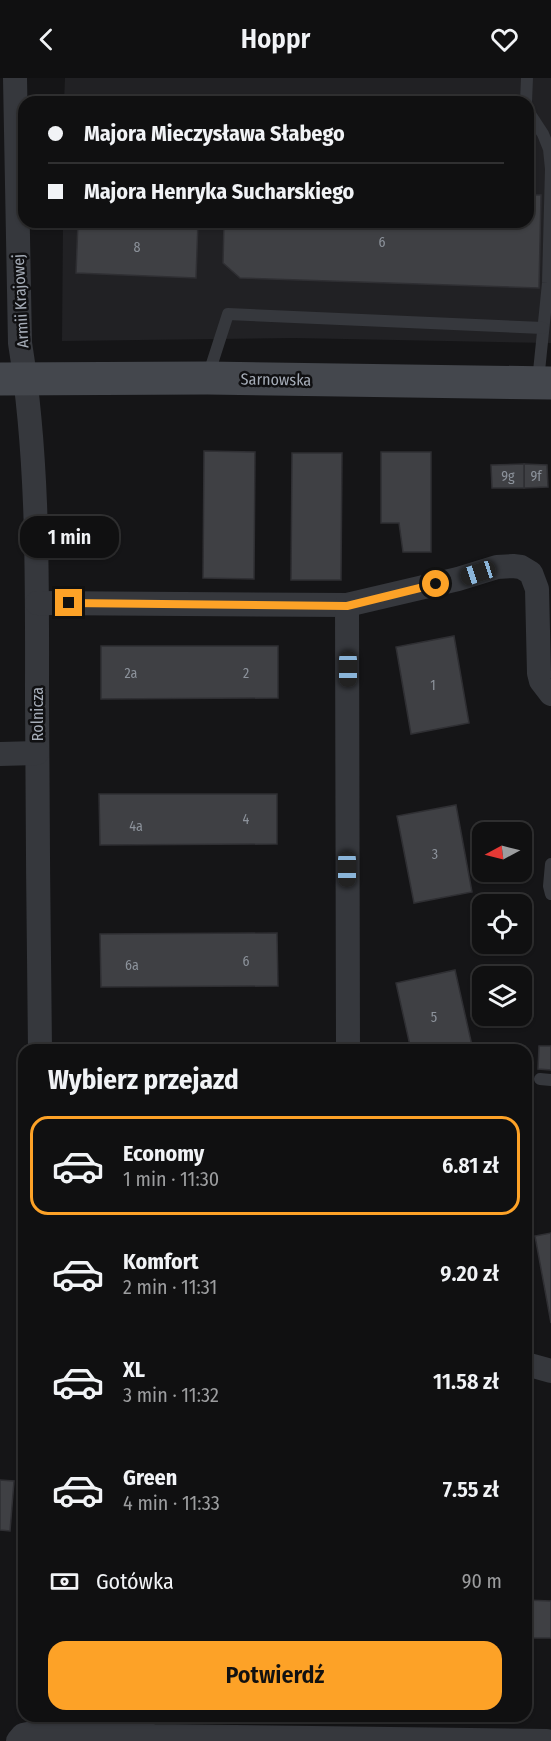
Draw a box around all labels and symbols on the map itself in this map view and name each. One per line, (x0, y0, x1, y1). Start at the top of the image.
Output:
house number: 6 (379, 234, 386, 251)
house number: 8 (134, 239, 141, 256)
street label: Armii Krajowej (9, 253, 32, 349)
street label: Sarnowska (241, 369, 312, 390)
house number: 9g (501, 468, 515, 485)
house number: 9f (530, 468, 543, 485)
callout: 1 min (20, 516, 118, 558)
car (458, 559, 498, 587)
route start (422, 570, 449, 597)
route end (55, 589, 82, 616)
car (339, 651, 357, 687)
house number: 2a (125, 665, 138, 682)
house number: 2 (243, 665, 249, 682)
house number: 1 (430, 677, 436, 694)
street label: Rolnicza (28, 687, 47, 741)
house number: 4 (243, 811, 250, 828)
house number: 4a (129, 818, 143, 835)
north arrow (472, 822, 532, 882)
house number: 3 (432, 846, 438, 863)
car (338, 851, 356, 887)
house number: 6 (243, 953, 250, 970)
house number: 6a (125, 957, 139, 974)
house number: 5 (431, 1009, 437, 1026)

